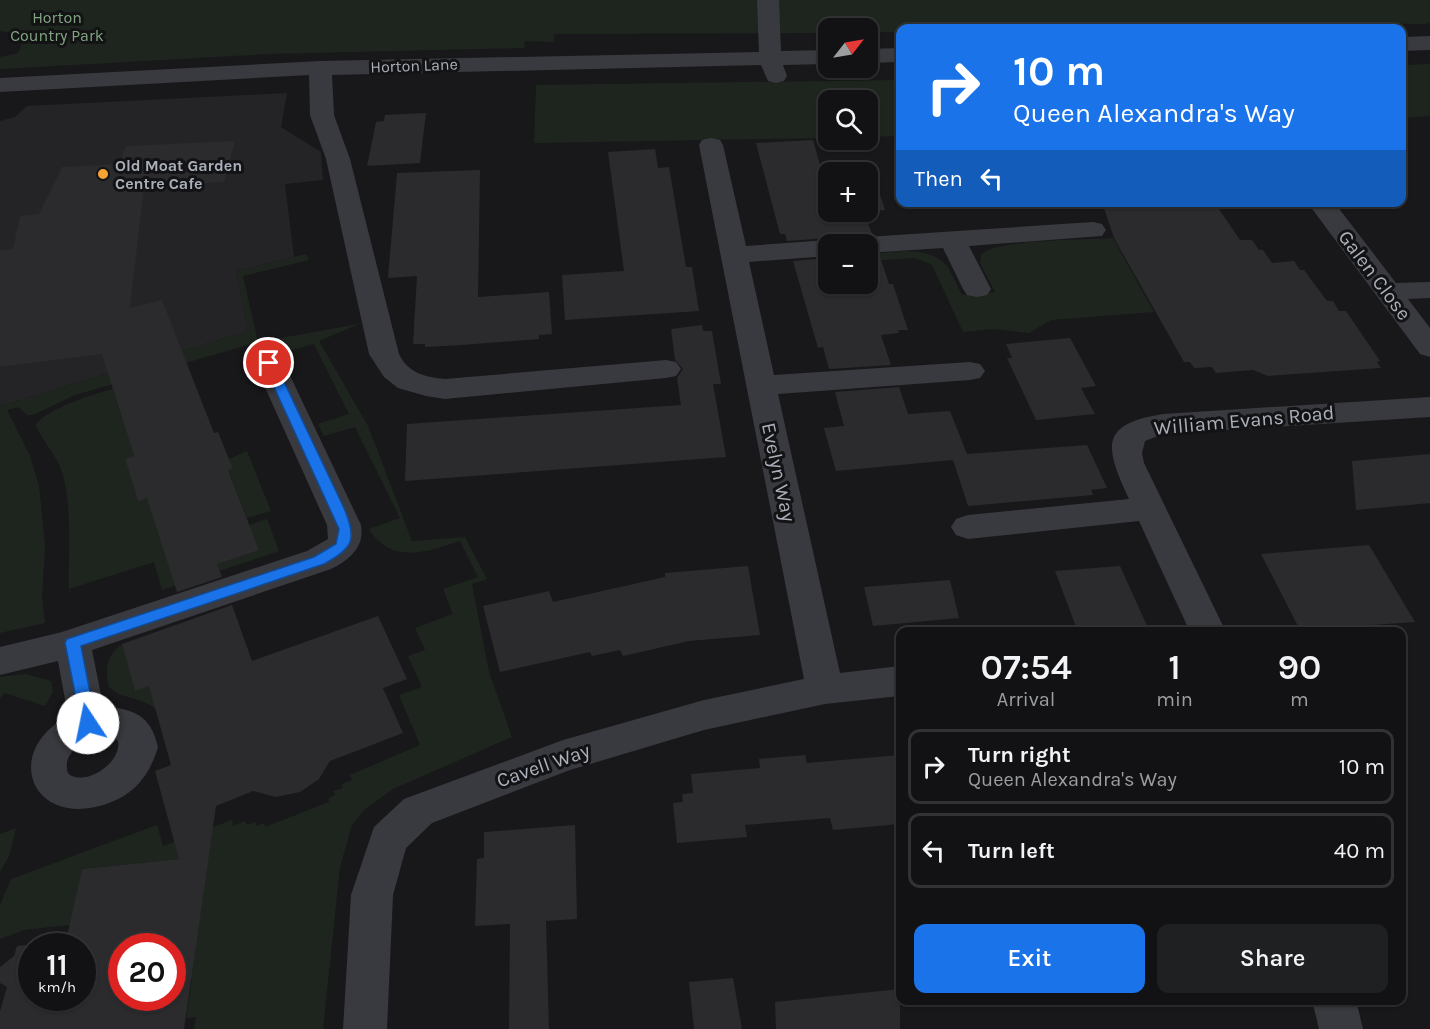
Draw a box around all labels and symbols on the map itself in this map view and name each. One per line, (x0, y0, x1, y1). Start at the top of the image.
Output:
park label: Horton Country Park (10, 8, 104, 45)
north arrow (818, 18, 878, 78)
street label: Horton Lane (370, 54, 458, 77)
place label: Old Moat Garden Centre Cafe (115, 156, 242, 193)
marker: Old Moat Garden Centre Cafe (96, 167, 110, 181)
street label: Galen Close (1333, 226, 1416, 325)
pin (243, 337, 294, 388)
street label: William Evans Road (1153, 401, 1335, 440)
street label: Evelyn Way (757, 420, 800, 524)
position arrow (56, 691, 120, 755)
street label: Cavell Way (494, 739, 593, 792)
speed limit sign: 20 (108, 933, 186, 1011)

